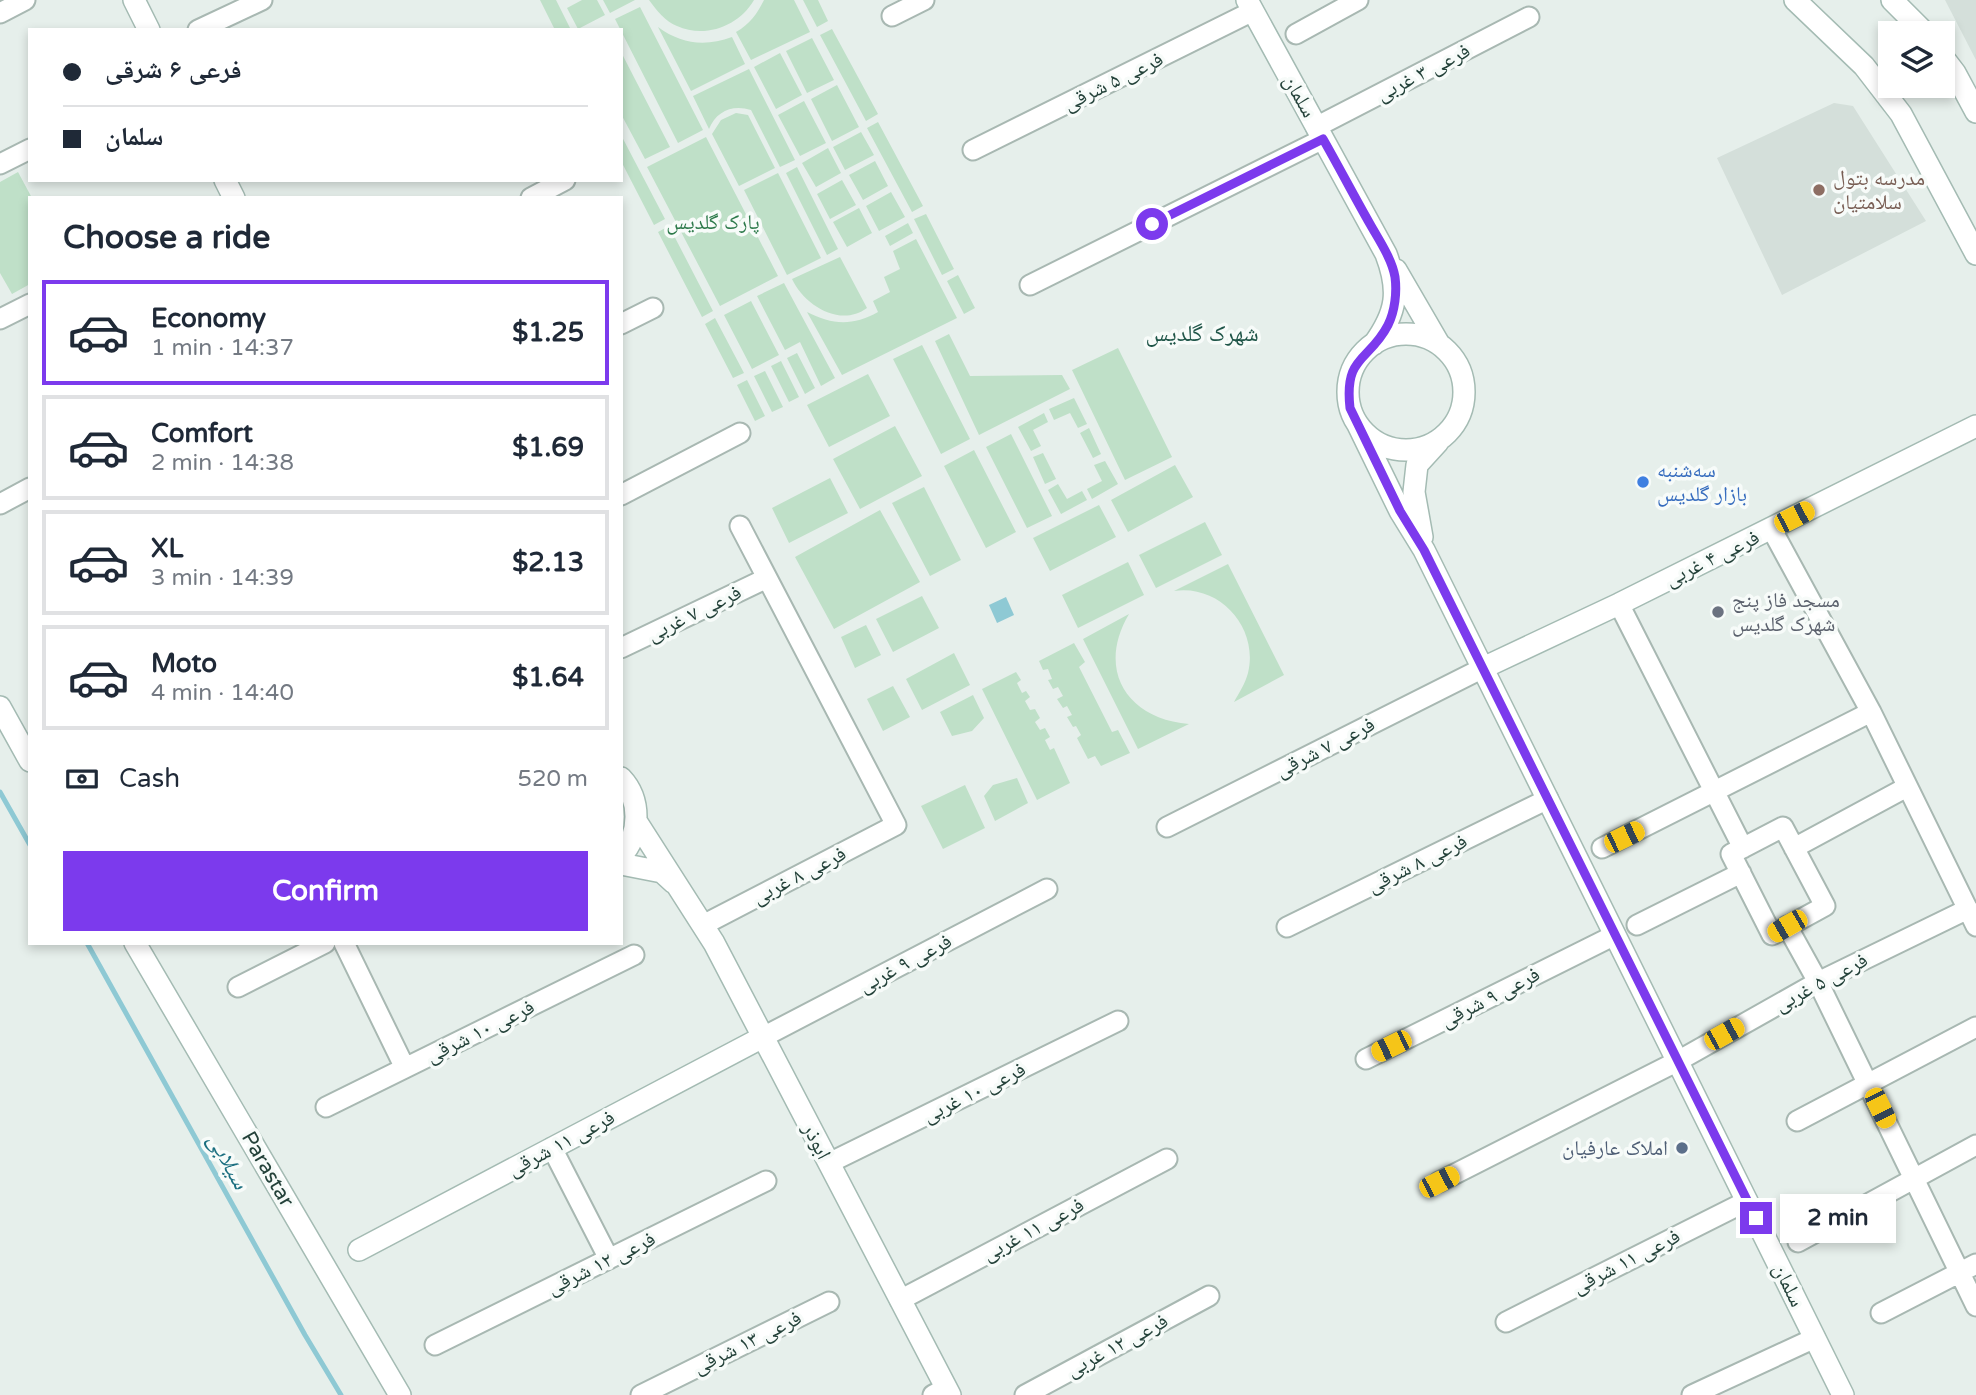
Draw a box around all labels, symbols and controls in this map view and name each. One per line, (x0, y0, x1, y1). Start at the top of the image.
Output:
map controls (1878, 21, 1955, 98)
button: layers (1878, 21, 1955, 98)
street label: فرعی ۳ غربی (1372, 38, 1474, 107)
street label: فرعی ۵ شرقی (1059, 46, 1167, 116)
text: فرعی ۶ شرقی (105, 54, 242, 85)
street label: سلمان (1278, 70, 1321, 122)
text: سلمان (105, 121, 164, 152)
place label: مدرسه بتول سلامتیان (1833, 166, 1925, 215)
marker: مدرسه بتول سلامتیان (1811, 182, 1827, 198)
route start (1136, 208, 1168, 240)
park label: پارک گلدیس (666, 210, 760, 235)
text: Choose a ride (63, 219, 270, 257)
icon: car (67, 301, 130, 364)
text: Economy (151, 303, 266, 334)
text: $1.25 (512, 317, 584, 348)
district label: شهرک گلدیس (1145, 320, 1259, 348)
text: 1 min · 14:37 (151, 334, 294, 362)
icon: car (67, 416, 130, 479)
text: Comfort (151, 418, 253, 449)
text: $1.69 (512, 432, 584, 463)
text: 2 min · 14:38 (151, 449, 294, 477)
place label: سه‌شنبه بازار گلدیس (1657, 458, 1747, 507)
marker: سه‌شنبه بازار گلدیس (1635, 474, 1651, 490)
car (1771, 498, 1818, 536)
street label: فرعی ۴ غربی (1661, 525, 1764, 592)
icon: car (67, 531, 130, 594)
text: XL (151, 533, 183, 564)
text: $2.13 (512, 547, 584, 578)
text: 3 min · 14:39 (151, 564, 294, 592)
street label: فرعی ۷ غربی (643, 580, 746, 647)
place label: مسجد فاز پنج شهرک گلدیس (1732, 588, 1840, 637)
marker: مسجد فاز پنج شهرک گلدیس (1710, 604, 1726, 620)
icon: car (67, 646, 130, 709)
text: Moto (151, 648, 217, 679)
text: $1.64 (512, 662, 584, 693)
text: 4 min · 14:40 (151, 679, 294, 707)
street label: فرعی ۷ شرقی (1271, 712, 1379, 783)
icon: cash (63, 760, 101, 798)
text: Cash (119, 763, 180, 794)
text: 520 m (518, 765, 588, 793)
car (1601, 818, 1648, 856)
street label: فرعی ۸ شرقی (1363, 828, 1471, 898)
street label: فرعی ۸ غربی (748, 841, 850, 910)
button: Confirm (63, 851, 588, 931)
car (1764, 906, 1811, 946)
street label: فرعی ۹ غربی (854, 928, 956, 998)
street label: فرعی ۵ غربی (1770, 947, 1872, 1017)
street label: فرعی ۹ شرقی (1436, 962, 1544, 1033)
street label: فرعی ۱۰ شرقی (422, 994, 539, 1068)
car (1701, 1015, 1748, 1053)
car (1368, 1027, 1415, 1065)
street label: فرعی ۱۰ غربی (919, 1057, 1030, 1128)
car (1862, 1085, 1899, 1131)
street label: فرعی ۱۱ شرقی (503, 1105, 619, 1182)
street label: ابوذر (796, 1118, 836, 1164)
street label: Parastar (236, 1127, 299, 1211)
water label: سیلابی (201, 1129, 255, 1195)
place label: املاک عارفیان (1562, 1136, 1668, 1161)
marker: املاک عارفیان (1674, 1140, 1690, 1156)
car (1416, 1163, 1463, 1201)
street label: فرعی ۱۱ غربی (978, 1192, 1088, 1267)
callout: 2 min (1780, 1194, 1896, 1242)
route end (1740, 1202, 1772, 1234)
text: 2 min (1807, 1204, 1869, 1232)
street label: فرعی ۱۱ شرقی (1568, 1224, 1684, 1299)
street label: فرعی ۱۲ شرقی (543, 1226, 660, 1300)
street label: سلمان (1767, 1259, 1810, 1311)
street label: فرعی ۱۳ شرقی (689, 1305, 806, 1379)
street label: فرعی ۱۲ غربی (1062, 1308, 1172, 1383)

